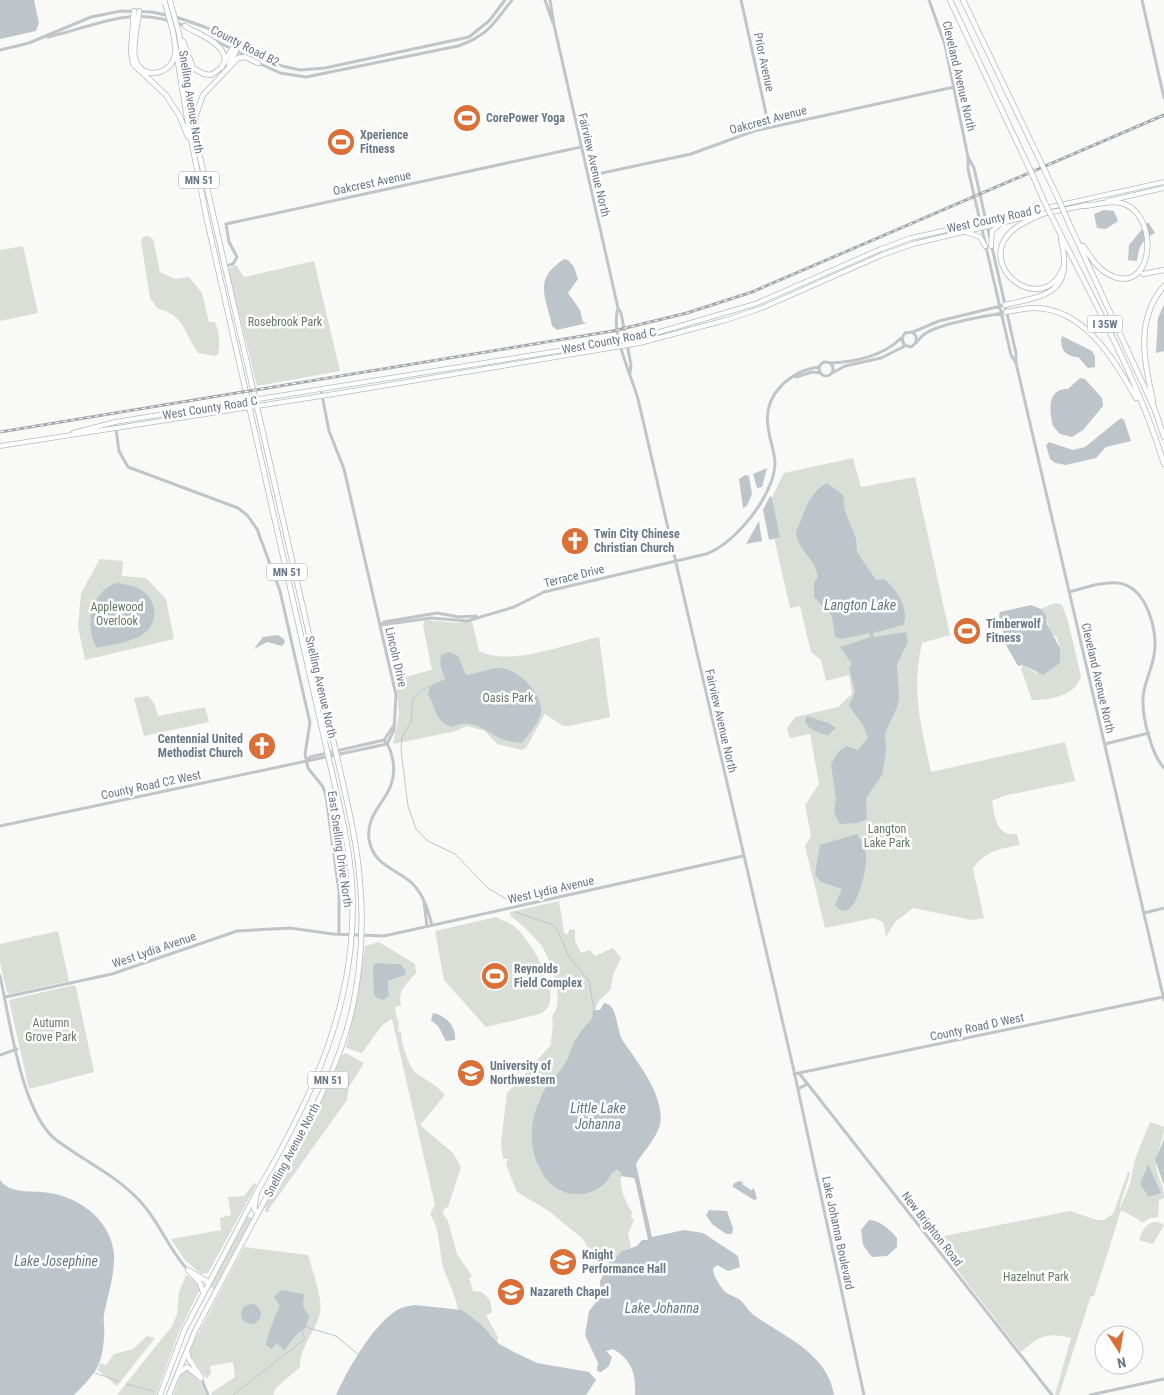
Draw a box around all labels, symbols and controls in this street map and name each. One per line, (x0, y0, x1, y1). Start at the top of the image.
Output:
street label: Cleveland Avenue North (939, 19, 979, 133)
street label: County Road B2 (208, 23, 282, 69)
street label: Prior Avenue (751, 31, 777, 93)
street label: Snelling Avenue North (176, 49, 206, 155)
sports icon: CorePower Yoga (452, 103, 482, 133)
street label: Oakcrest Avenue (728, 103, 808, 137)
place label: CorePower Yoga (486, 111, 565, 125)
street label: Fairview Avenue North (575, 112, 613, 218)
sports icon: Xperience Fitness (326, 127, 356, 157)
place label: Xperience Fitness (360, 128, 409, 156)
street label: Oakcrest Avenue (332, 168, 413, 198)
road number: MN 51 (179, 172, 219, 188)
street label: West County Road C (946, 202, 1042, 236)
park label: Rosebrook Park (248, 315, 323, 329)
road number: I 35W (1088, 316, 1122, 332)
street label: West County Road C (561, 325, 658, 357)
street label: West County Road C (162, 394, 259, 422)
church icon: Twin City Chinese Christian Church (560, 526, 590, 556)
place label: Twin City Chinese Christian Church (594, 527, 680, 555)
street label: Terrace Drive (542, 562, 606, 590)
road number: MN 51 (267, 564, 307, 580)
water label: Langton Lake (824, 597, 896, 613)
park label: Applewood Overlook (91, 600, 144, 628)
sports icon: Timberwolf Fitness (952, 616, 982, 646)
place label: Timberwolf Fitness (986, 617, 1041, 645)
street label: Cleveland Avenue North (1078, 621, 1118, 735)
street label: Lincoln Drive (382, 626, 410, 689)
street label: Snelling Avenue North (302, 635, 340, 740)
street label: Fairview Avenue North (702, 668, 740, 774)
park label: Oasis Park (483, 691, 534, 705)
church icon: Centennial United Methodist Church (247, 731, 277, 761)
place label: Centennial United Methodist Church (158, 732, 243, 760)
street label: County Road C2 West (100, 767, 203, 802)
street label: East Snelling Drive North (325, 790, 355, 908)
park label: Langton Lake Park (864, 822, 911, 850)
street label: West Lydia Avenue (507, 873, 596, 907)
street label: West Lydia Avenue (110, 929, 198, 971)
sports icon: Reynolds Field Complex (480, 961, 510, 991)
place label: Reynolds Field Complex (514, 962, 583, 990)
street label: County Road D West (929, 1010, 1026, 1044)
park label: Autumn Grove Park (25, 1016, 77, 1044)
school or university icon: University of Northwestern (456, 1058, 486, 1088)
place label: University of Northwestern (490, 1059, 555, 1087)
road number: MN 51 (308, 1072, 348, 1088)
street label: Snelling Avenue North (261, 1100, 323, 1199)
water label: Little Lake Johanna (570, 1100, 626, 1132)
street label: Lake Johanna Boulevard (819, 1175, 857, 1291)
street label: New Brighton Road (899, 1189, 965, 1269)
school or university icon: Knight Performance Hall (548, 1247, 578, 1277)
place label: Knight Performance Hall (582, 1248, 666, 1276)
water label: Lake Josephine (14, 1253, 98, 1269)
park label: Hazelnut Park (1003, 1270, 1070, 1284)
school or university icon: Nazareth Chapel (496, 1277, 526, 1307)
place label: Nazareth Chapel (530, 1285, 609, 1299)
water label: Lake Johanna (625, 1300, 699, 1316)
north arrow (1094, 1325, 1144, 1375)
text: N (1116, 1354, 1128, 1371)

